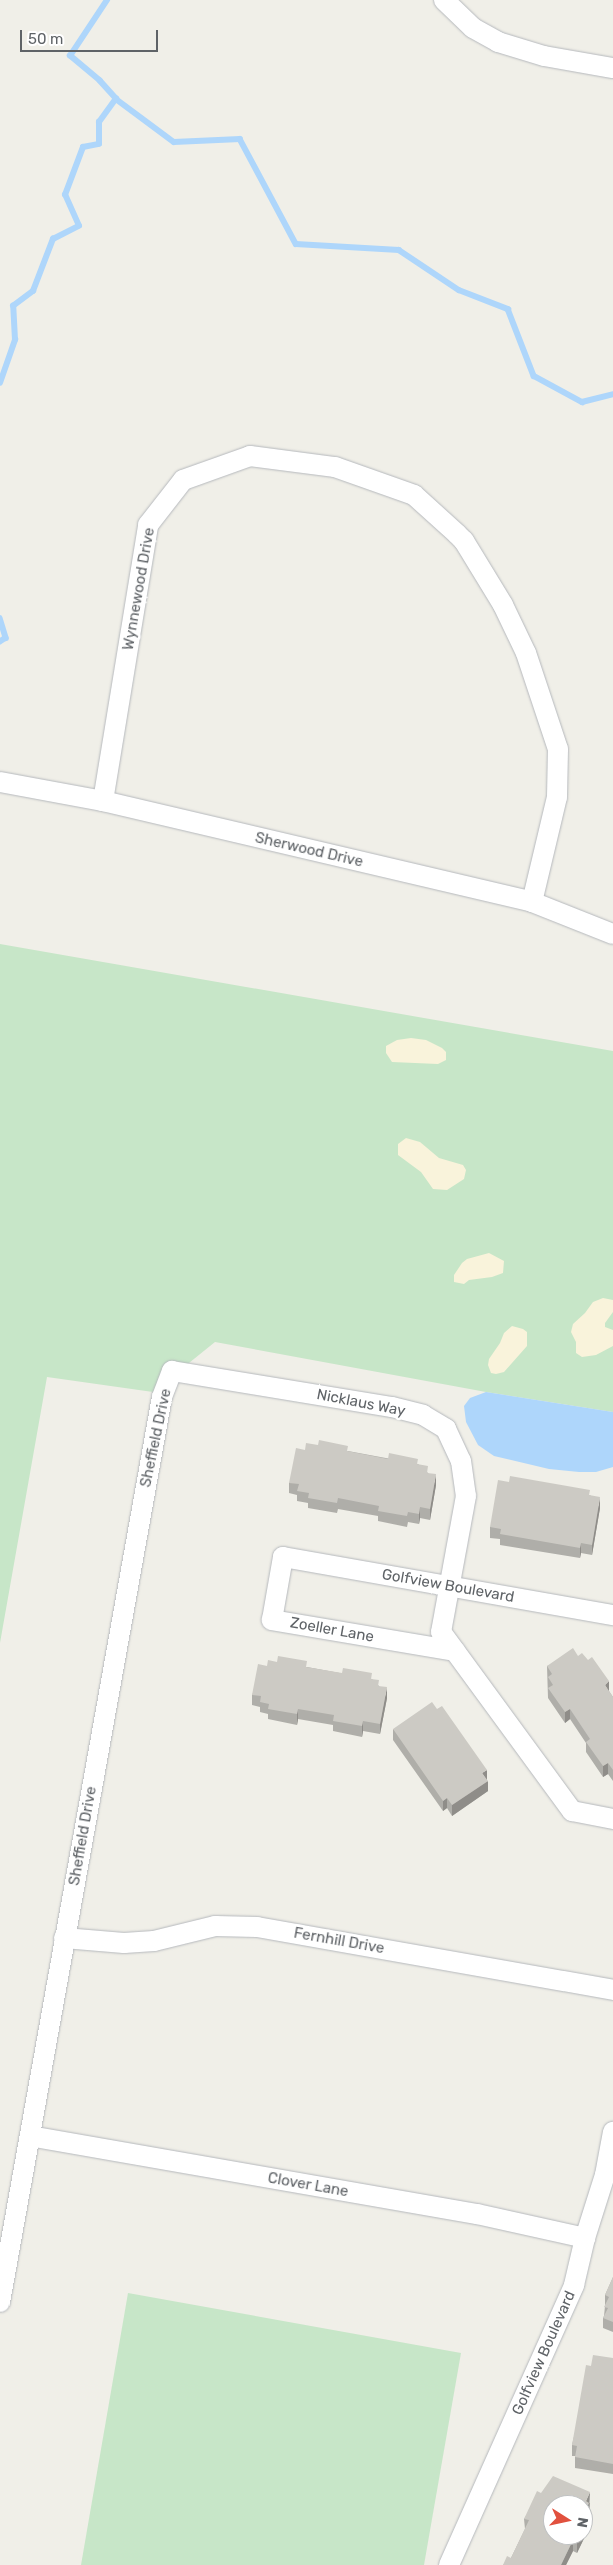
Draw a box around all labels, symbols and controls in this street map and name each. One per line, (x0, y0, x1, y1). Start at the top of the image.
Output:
scale bar (22, 20, 160, 52)
text: 50 m (28, 30, 63, 48)
street label: Wynnewood Drive (119, 526, 159, 652)
street label: Sherwood Drive (253, 829, 365, 871)
street label: Nicklaus Way (315, 1386, 407, 1420)
street label: Sheffield Drive (137, 1387, 175, 1489)
street label: Golfview Boulevard (380, 1565, 516, 1607)
street label: Zoeller Lane (289, 1614, 375, 1646)
street label: Sheffield Drive (65, 1785, 101, 1887)
street label: Fernhill Drive (292, 1924, 386, 1958)
street label: Clover Lane (266, 2169, 350, 2201)
street label: Golfview Boulevard (508, 2288, 580, 2418)
north arrow (543, 2495, 593, 2545)
text: N (573, 2516, 592, 2529)

